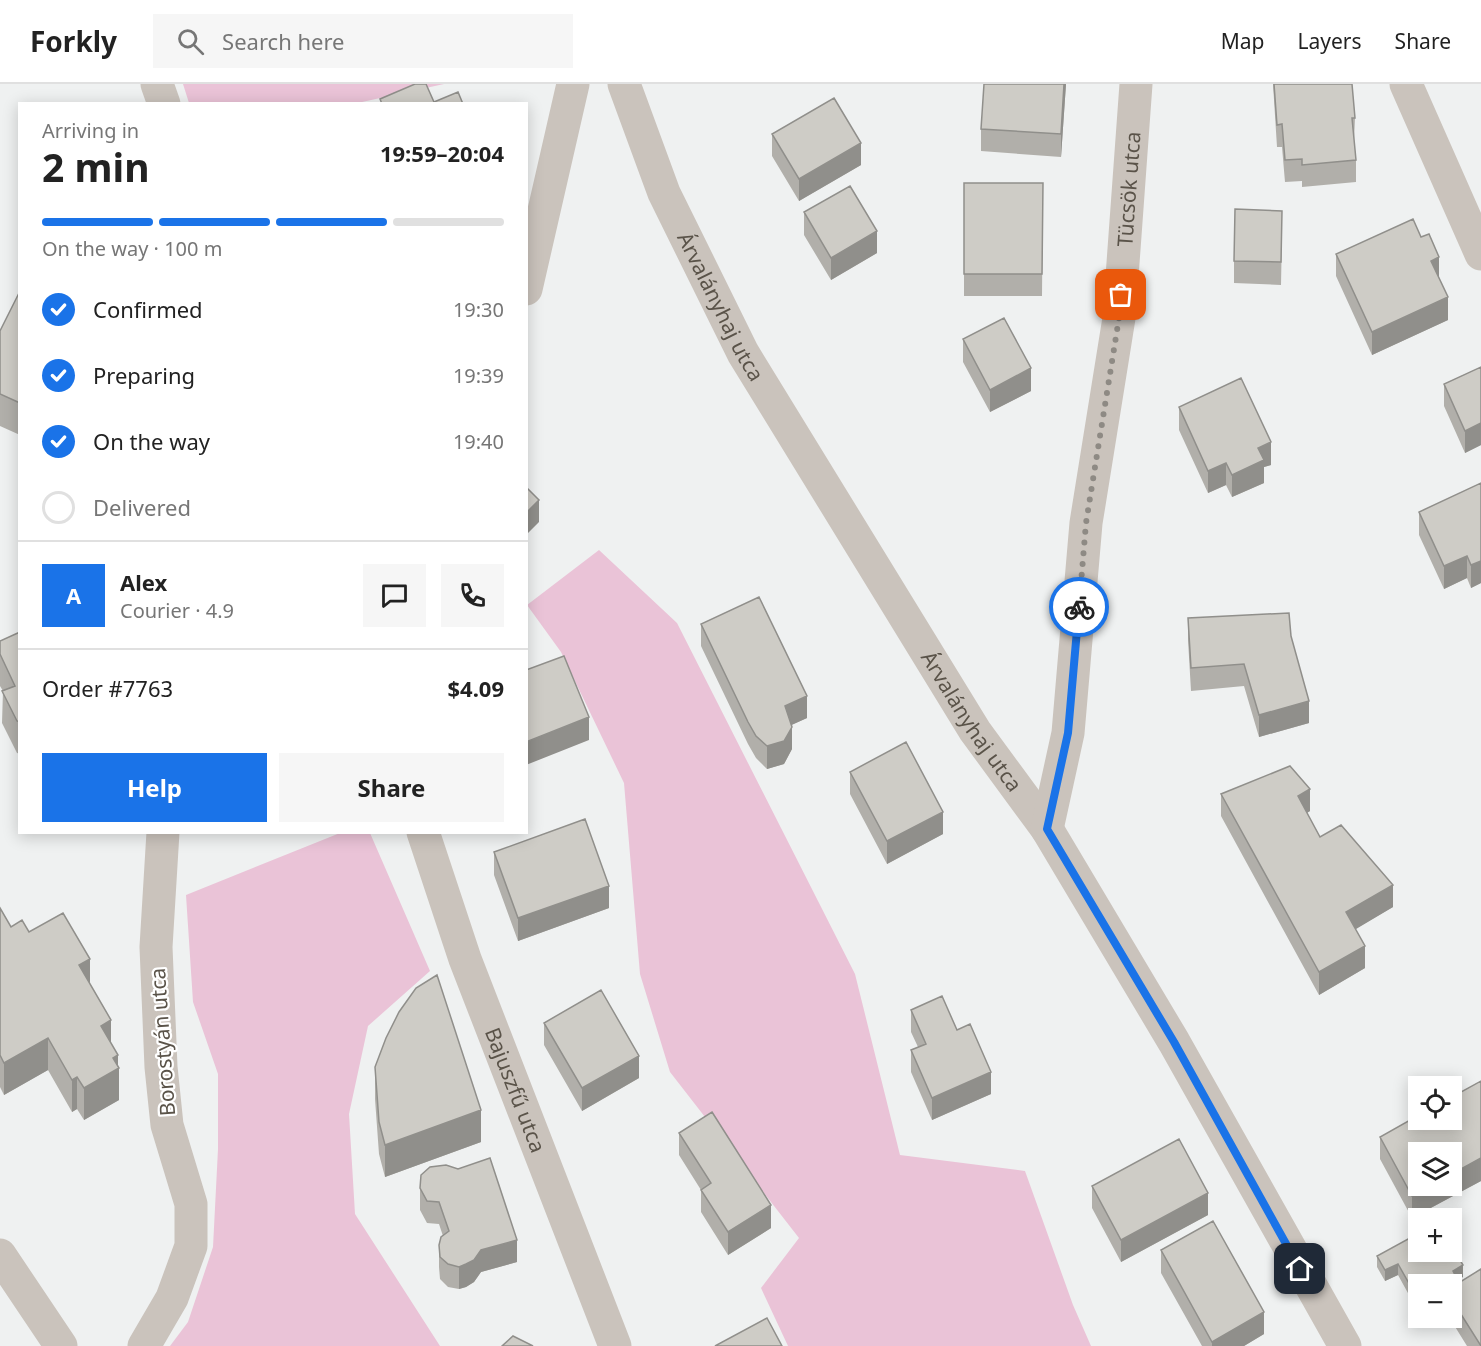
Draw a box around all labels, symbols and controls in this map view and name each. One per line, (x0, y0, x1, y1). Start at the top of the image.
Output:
search box (153, 14, 573, 68)
text: Forkly (30, 22, 117, 60)
icon: search (174, 25, 207, 58)
text: Search here (222, 26, 345, 56)
text: Map (1221, 27, 1265, 55)
text: Layers (1298, 27, 1362, 55)
text: Share (1395, 27, 1451, 55)
text: Arriving in (42, 117, 139, 144)
street label: Tücsök utca (1110, 130, 1147, 248)
text: 19:59–20:04 (380, 138, 504, 168)
text: 2 min (42, 140, 149, 193)
street label: Árvalányhaj utca (671, 227, 771, 386)
text: On the way · 100 m (42, 235, 222, 262)
pin (1095, 269, 1146, 320)
icon: bag (1104, 278, 1137, 311)
icon: check (42, 293, 75, 326)
text: Confirmed (93, 294, 203, 324)
text: 19:30 (453, 296, 504, 323)
icon: check (42, 359, 75, 392)
text: Preparing (93, 360, 195, 390)
text: 19:39 (453, 362, 504, 389)
icon: check (42, 425, 75, 458)
text: On the way (93, 426, 210, 456)
text: 19:40 (453, 428, 504, 455)
text: Delivered (93, 492, 191, 522)
button: chat (363, 564, 426, 627)
button: phone (441, 564, 504, 627)
text: Alex (120, 567, 167, 597)
courier (1049, 577, 1109, 637)
text: A (66, 580, 81, 610)
icon: bike (1063, 591, 1096, 624)
text: Courier · 4.9 (120, 597, 234, 624)
street label: Árvalányhaj utca (915, 645, 1029, 797)
text: Order #7763 (42, 673, 173, 703)
text: $4.09 (447, 673, 504, 703)
button: Help (42, 753, 267, 822)
button: Share (279, 753, 504, 822)
street label: Borostyán utca (143, 967, 181, 1117)
street label: Bajuszfű utca (479, 1023, 553, 1156)
map controls (1408, 1076, 1462, 1328)
button: locate (1408, 1076, 1462, 1130)
button: layers (1408, 1142, 1462, 1196)
button: + (1408, 1208, 1462, 1262)
pin (1274, 1243, 1325, 1294)
icon: home (1283, 1252, 1316, 1285)
button: − (1408, 1274, 1462, 1328)

